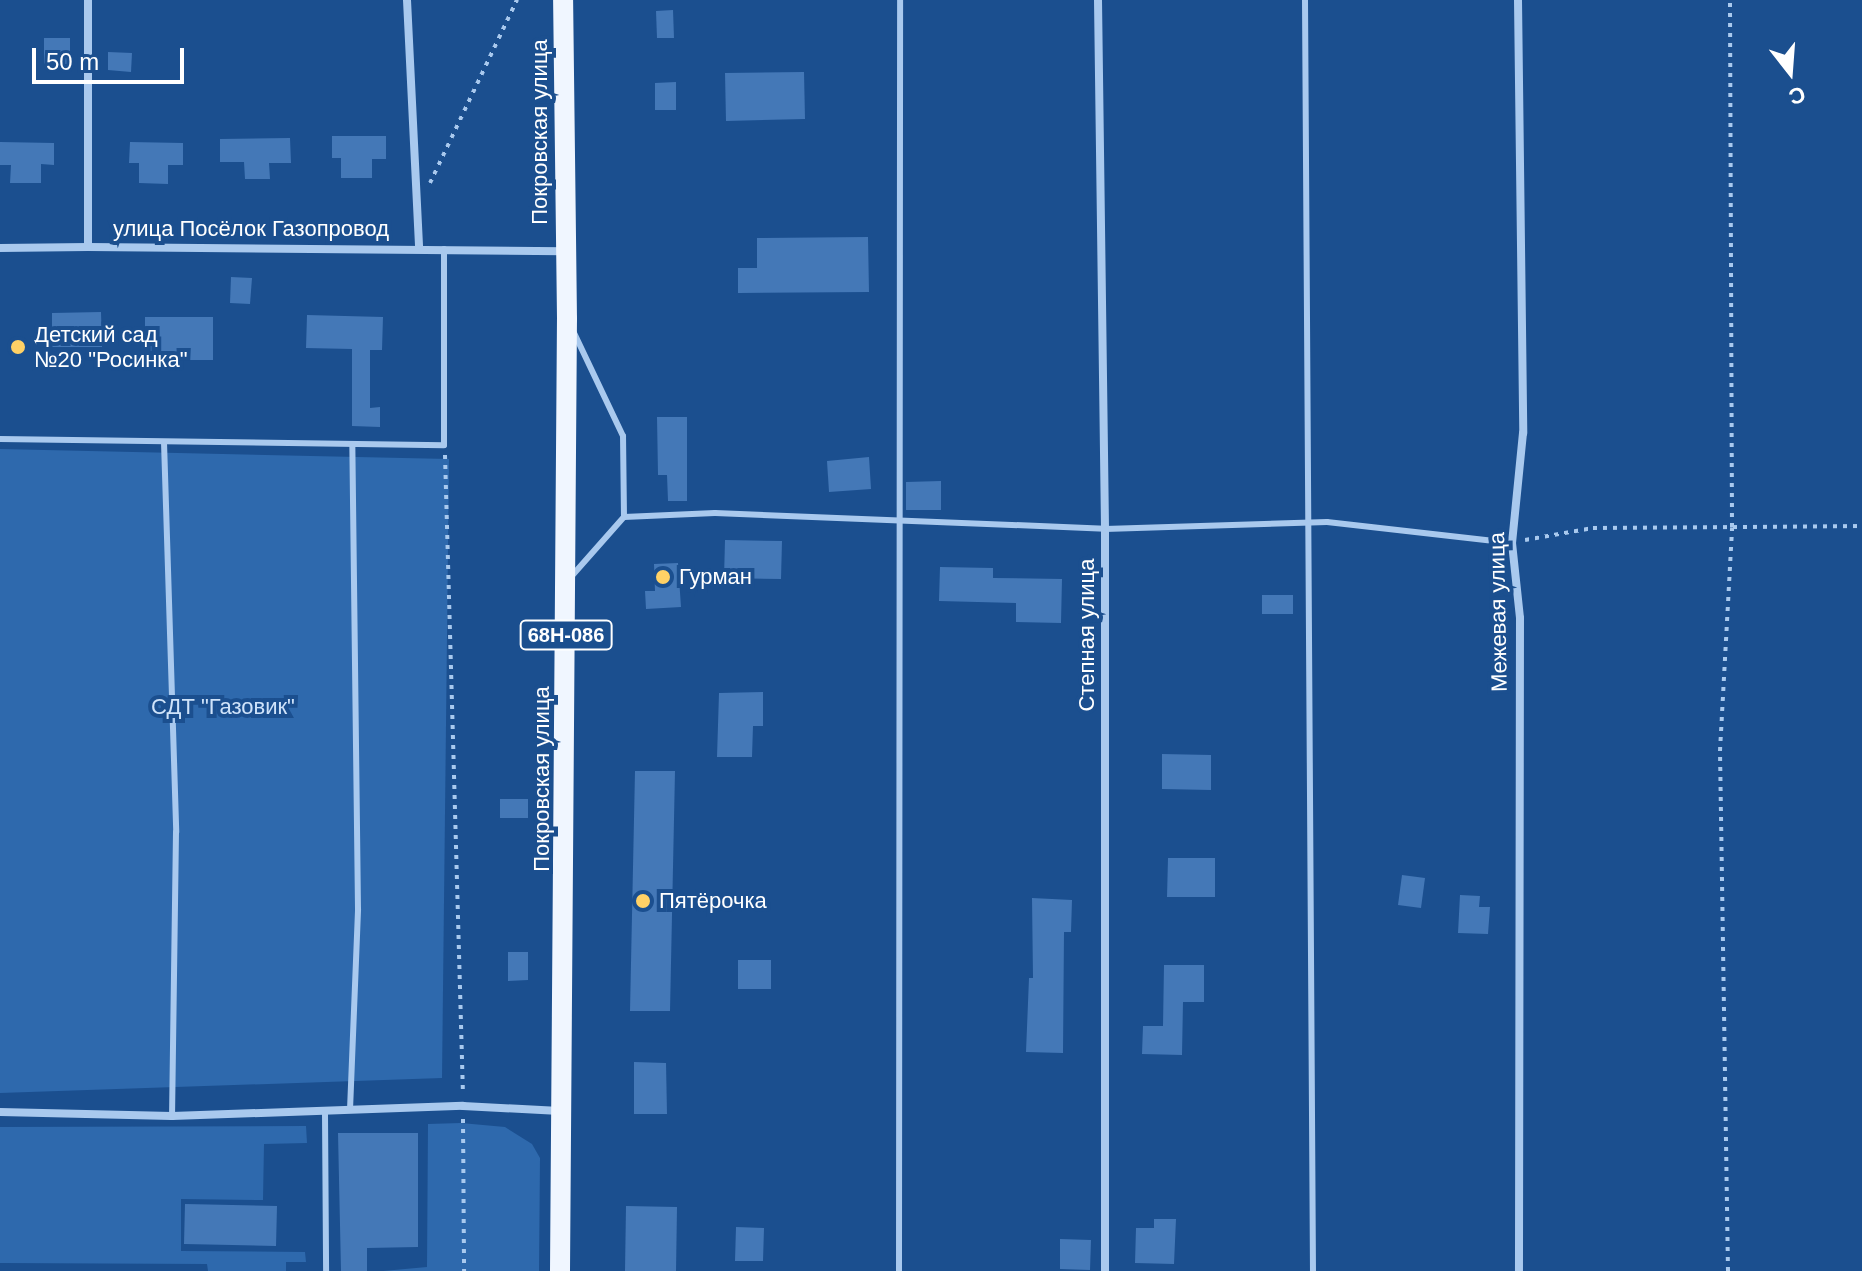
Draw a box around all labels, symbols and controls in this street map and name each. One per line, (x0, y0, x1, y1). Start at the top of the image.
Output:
scale bar (36, 32, 188, 82)
north arrow (1750, 32, 1830, 112)
street label: Покровская улица (527, 39, 553, 225)
text: 50 m (46, 48, 99, 75)
text: С (1786, 81, 1808, 110)
street label: улица Посёлок Газопровод (113, 216, 389, 242)
place label: Детский сад №20 "Росинка" (34, 321, 188, 372)
marker: Детский сад №20 "Росинка" (9, 338, 27, 356)
street label: Межевая улица (1483, 532, 1513, 692)
street label: Степная улица (1074, 559, 1100, 711)
place label: Гурман (679, 564, 752, 590)
marker: Гурман (654, 568, 672, 586)
road number: 68Н-086 (518, 619, 614, 651)
street label: Покровская улица (529, 686, 555, 872)
park label: СДТ "Газовик" (151, 694, 295, 720)
place label: Пятёрочка (659, 888, 767, 914)
marker: Пятёрочка (634, 892, 652, 910)

